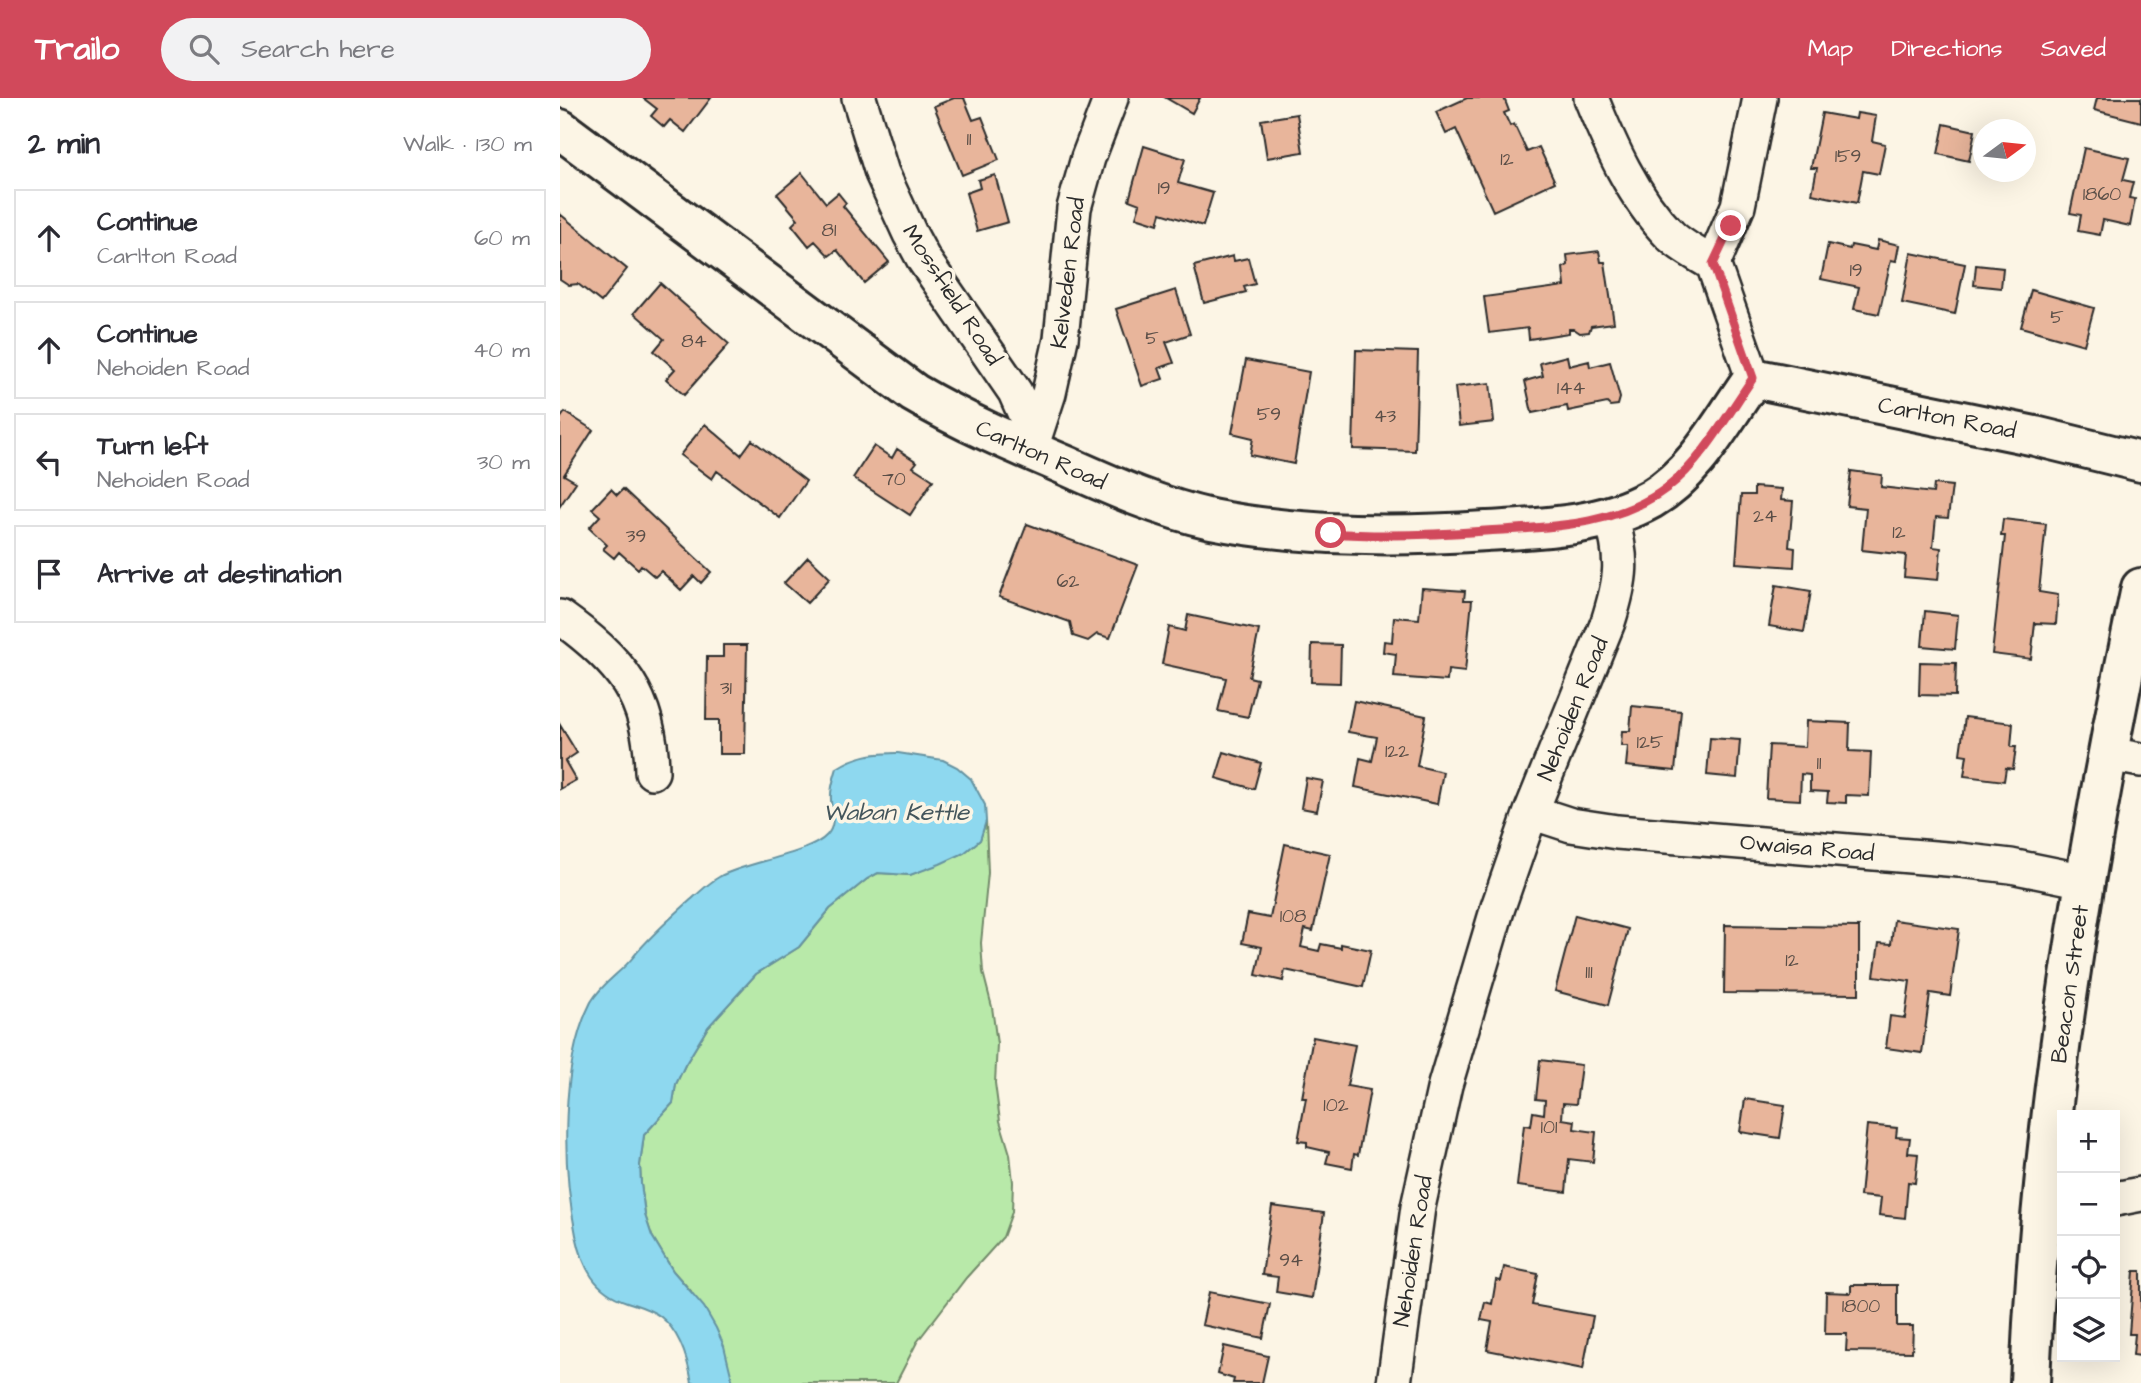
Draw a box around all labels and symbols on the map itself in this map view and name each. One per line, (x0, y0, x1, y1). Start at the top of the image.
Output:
north arrow (1973, 119, 2036, 182)
house number: 11 (967, 126, 972, 153)
house number: 159 (1835, 143, 1861, 170)
house number: 12 (1500, 146, 1514, 173)
house number: 19 (1157, 175, 1171, 202)
house number: 1860 (2083, 181, 2121, 208)
street label: Kelveden Road (1043, 195, 1093, 350)
route end (1715, 210, 1746, 241)
house number: 81 (822, 217, 837, 244)
street label: Mossfield Road (894, 218, 1010, 372)
house number: 19 (1849, 257, 1863, 284)
house number: 5 (2050, 304, 2064, 331)
house number: 5 (1145, 325, 1159, 352)
house number: 84 (681, 328, 707, 355)
house number: 144 (1557, 375, 1585, 402)
street label: Carlton Road (1875, 389, 2019, 447)
house number: 59 (1257, 401, 1281, 428)
house number: 43 (1374, 403, 1397, 430)
street label: Carlton Road (971, 412, 1112, 498)
house number: 70 (882, 466, 906, 493)
house number: 24 (1753, 503, 1777, 530)
route start (1315, 517, 1346, 548)
house number: 12 (1892, 519, 1906, 546)
house number: 39 (626, 523, 646, 550)
house number: 62 (1057, 568, 1080, 595)
street label: Nehoiden Road (1530, 632, 1616, 786)
house number: 31 (720, 675, 733, 702)
house number: 125 (1637, 729, 1664, 756)
house number: 122 (1385, 738, 1409, 765)
house number: 11 (1817, 750, 1822, 777)
water label: Waban Kettle (823, 796, 970, 830)
street label: Owaisa Road (1739, 826, 1876, 870)
street label: Beacon Street (2043, 902, 2097, 1065)
house number: 108 (1280, 903, 1306, 930)
house number: 12 (1785, 947, 1799, 974)
house number: 111 (1585, 959, 1593, 986)
house number: 102 (1323, 1092, 1349, 1119)
house number: 101 (1541, 1114, 1558, 1141)
street label: Nehoiden Road (1385, 1173, 1441, 1329)
house number: 94 (1279, 1247, 1303, 1274)
house number: 1800 (1842, 1293, 1880, 1320)

